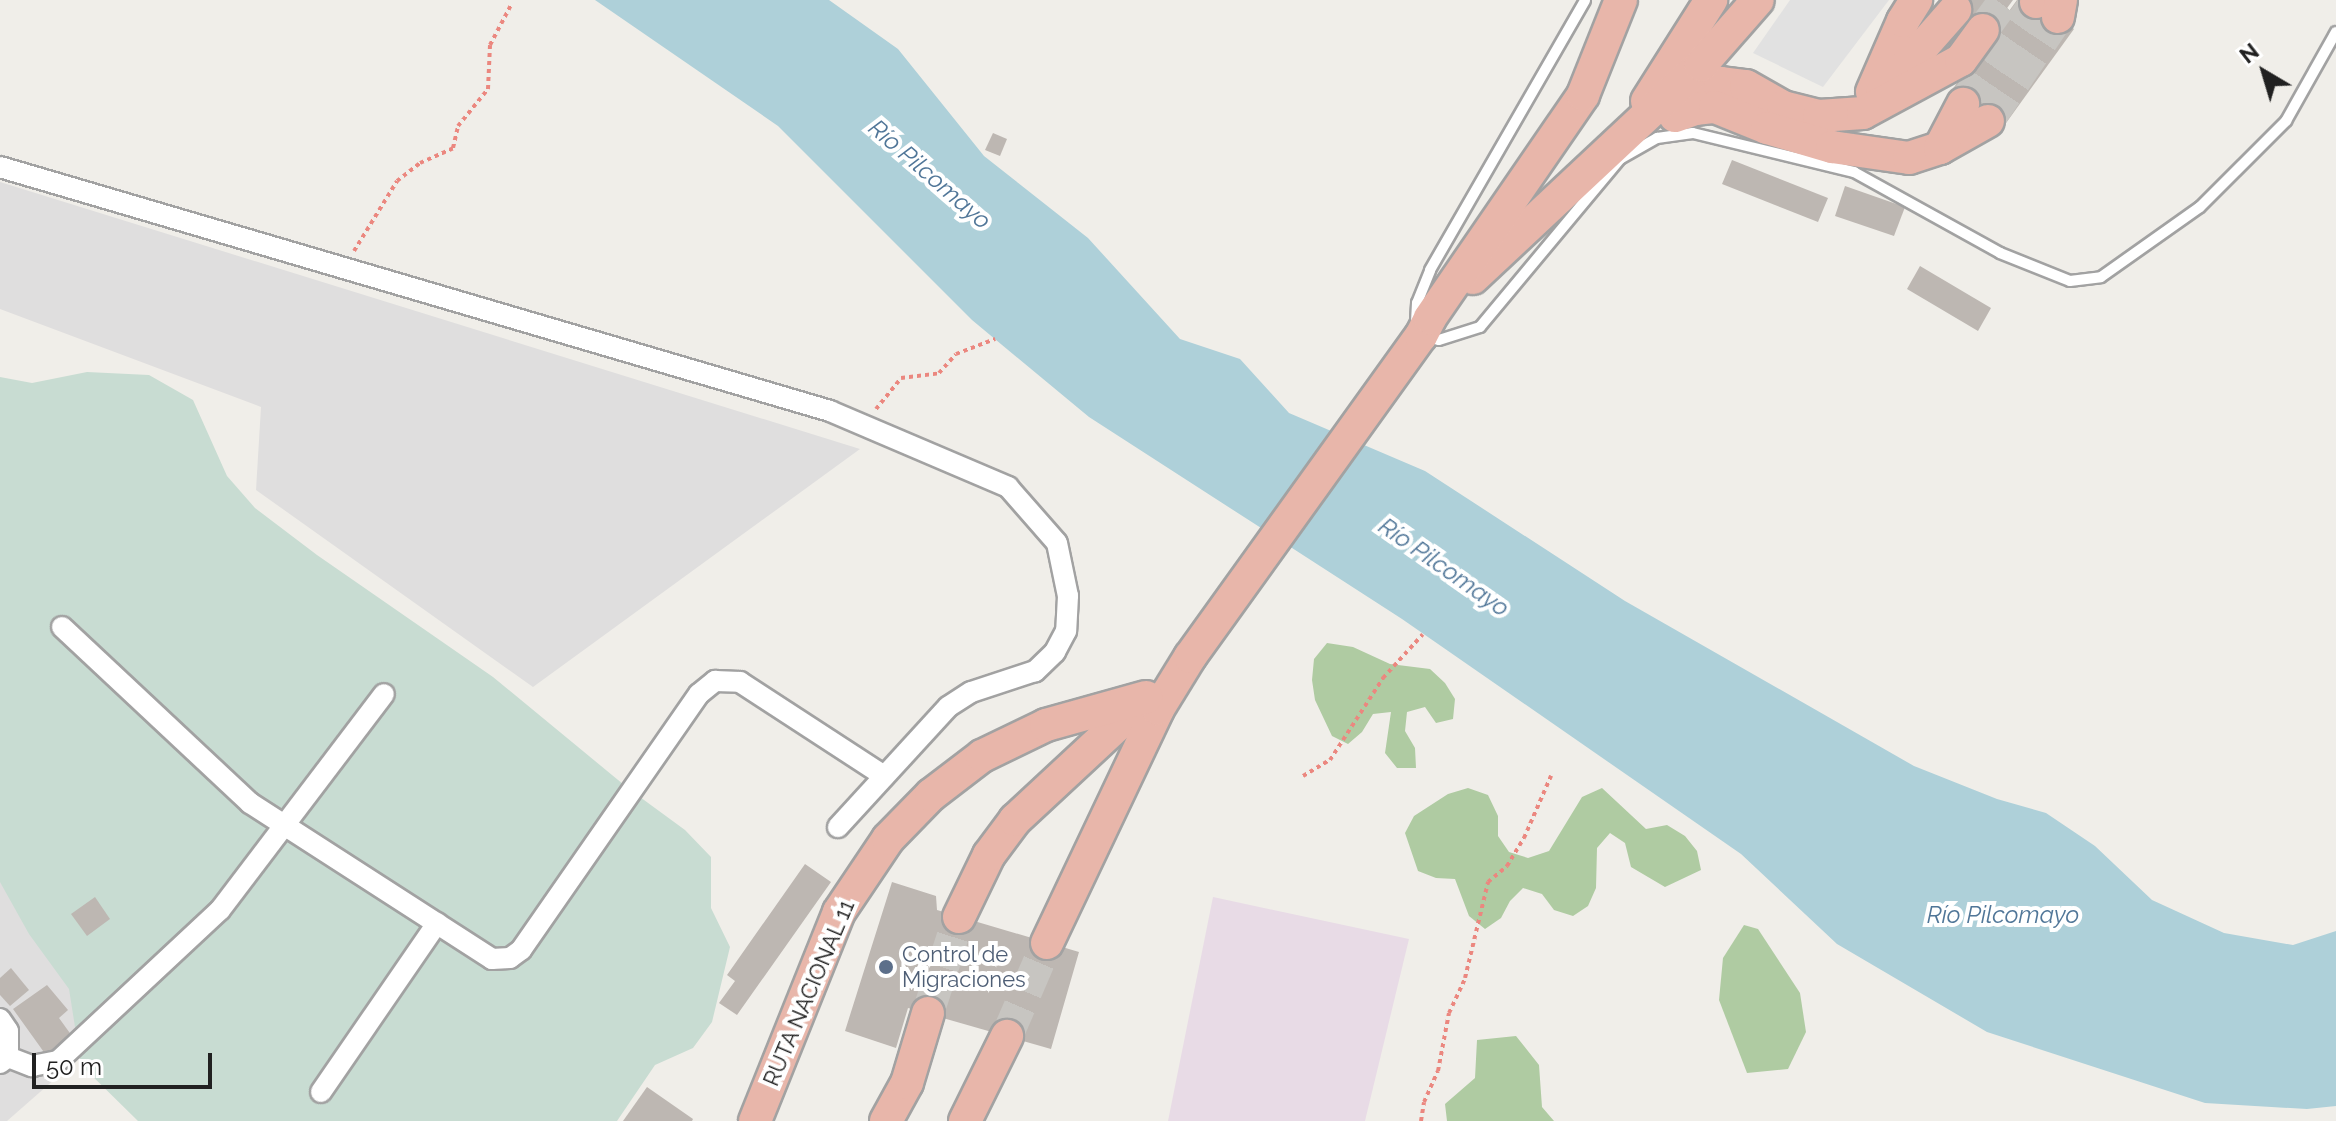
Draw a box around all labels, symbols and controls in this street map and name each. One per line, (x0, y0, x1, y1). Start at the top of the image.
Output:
north arrow (2224, 32, 2304, 112)
text: N (2235, 38, 2264, 69)
water label: Río Pilcomayo (863, 113, 997, 235)
water label: Río Pilcomayo (1373, 511, 1515, 623)
street label: RUTA NACIONAL 11 (758, 895, 860, 1091)
water label: Río Pilcomayo (1927, 901, 2079, 929)
place label: Control de Migraciones (902, 941, 1026, 992)
marker: Control de Migraciones (877, 958, 895, 976)
scale bar (36, 1037, 216, 1087)
text: 50 m (46, 1052, 102, 1081)

